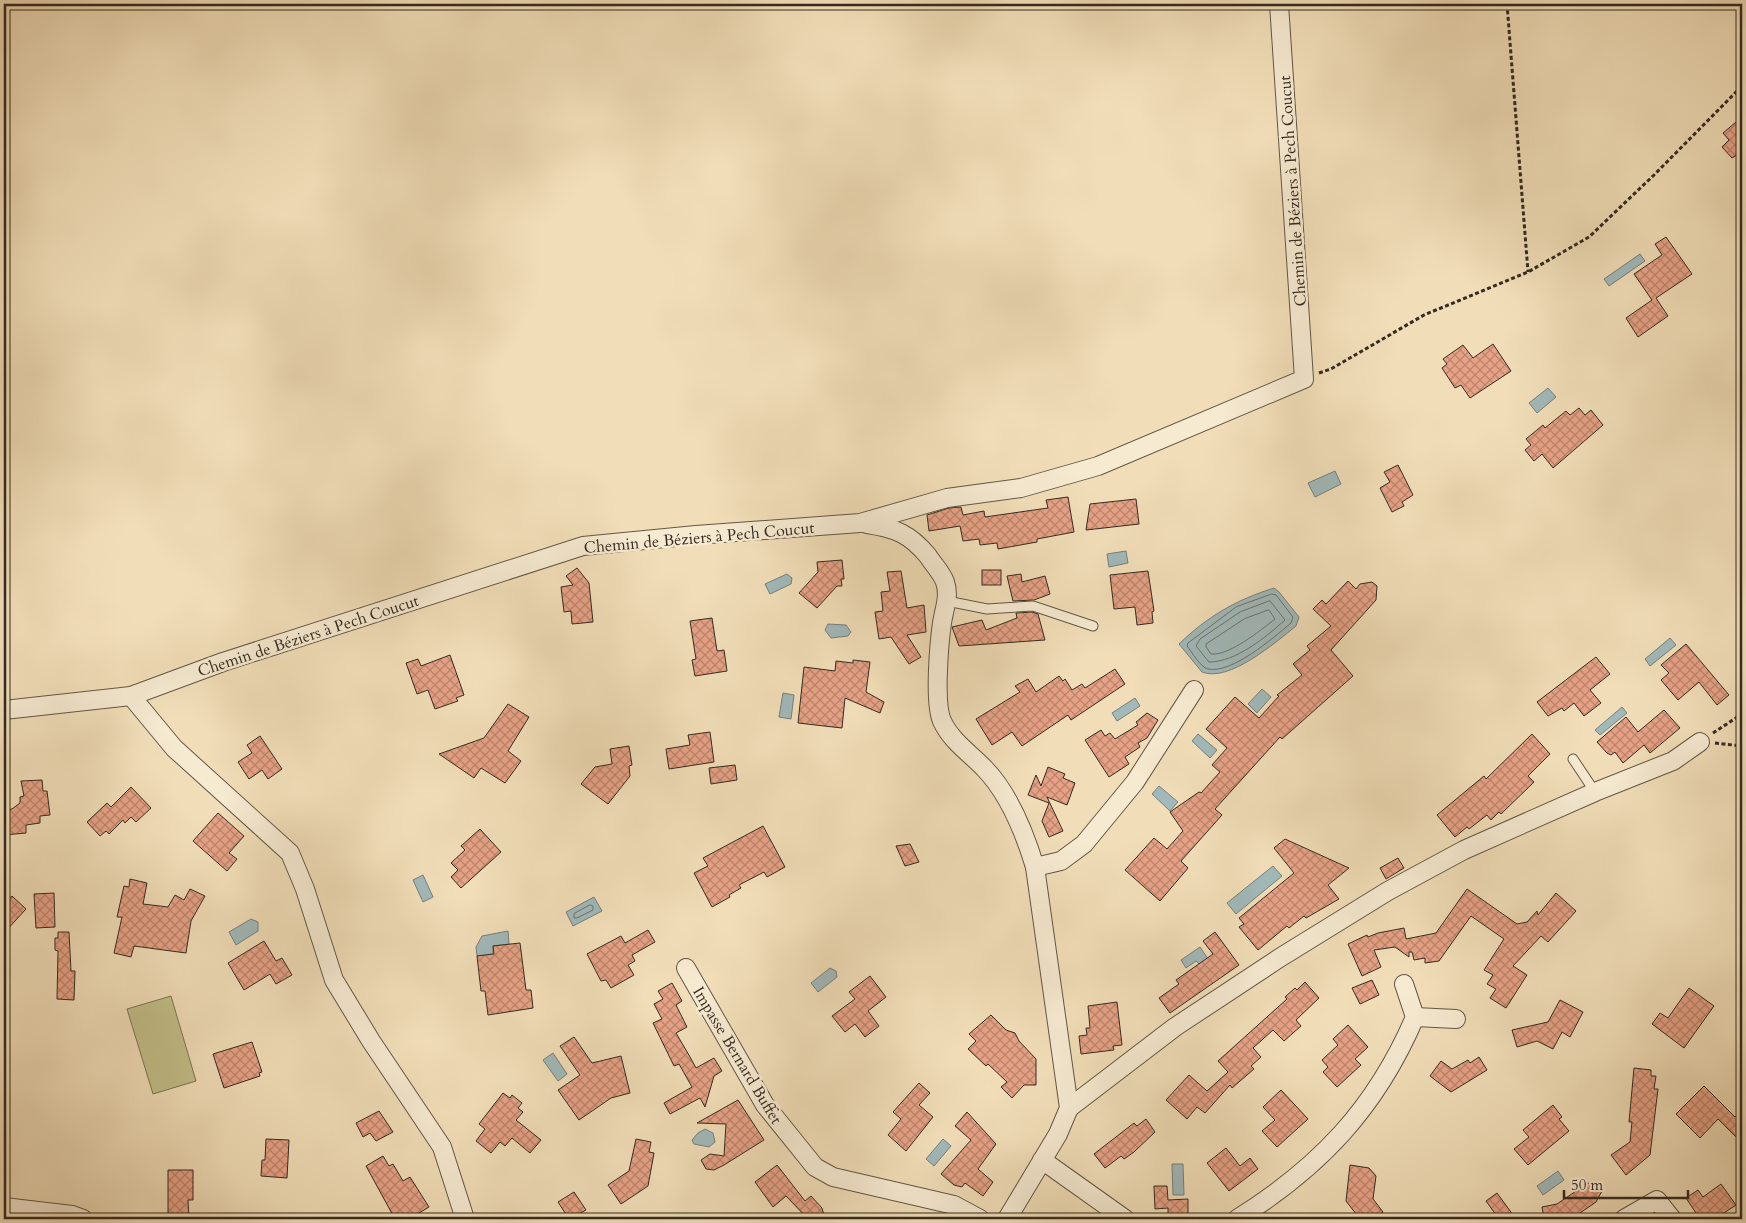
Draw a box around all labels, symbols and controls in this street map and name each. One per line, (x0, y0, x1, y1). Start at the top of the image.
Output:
street label: Chemin de Béziers à Pech Coucut (1274, 75, 1312, 307)
street label: Chemin de Béziers à Pech Coucut (583, 517, 815, 559)
street label: Chemin de Béziers à Pech Coucut (195, 590, 422, 682)
street label: Impasse Bernard Buffet (687, 983, 787, 1128)
scale bar (1564, 1168, 1687, 1200)
text: 50 m (1571, 1175, 1603, 1195)

